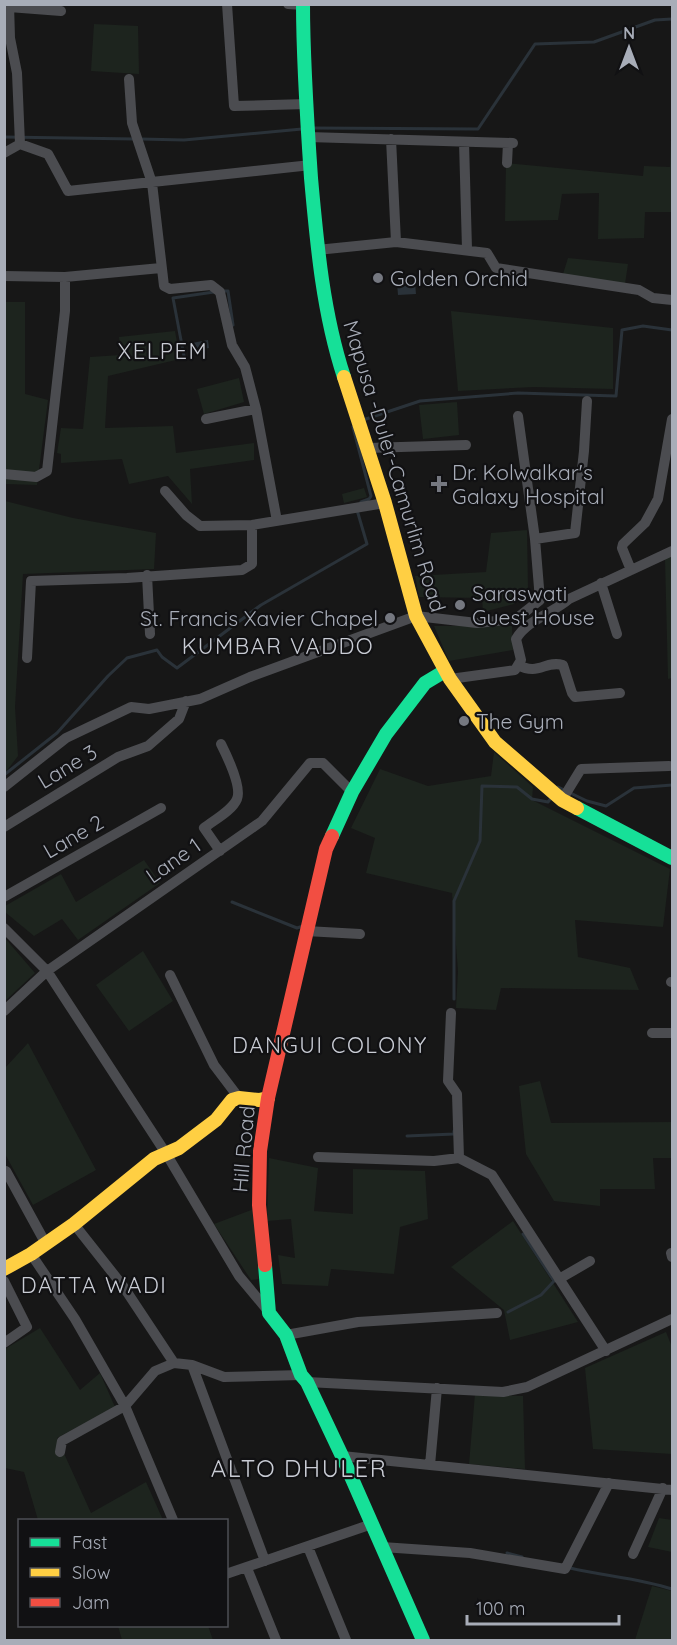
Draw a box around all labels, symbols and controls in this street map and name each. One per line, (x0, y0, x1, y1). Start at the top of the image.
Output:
north arrow (599, 18, 659, 78)
text: N (623, 23, 635, 43)
place label: Golden Orchid (390, 265, 528, 291)
marker: Golden Orchid (371, 271, 385, 285)
street label: Mapusa -Duler-Camurlim Road (338, 317, 452, 615)
district label: XELPEM (118, 337, 208, 365)
place label: Dr. Kolwalkar's Galaxy Hospital (452, 459, 605, 509)
marker: Dr. Kolwalkar's Galaxy Hospital (430, 475, 448, 493)
place label: Saraswati Guest House (472, 580, 595, 630)
marker: Saraswati Guest House (453, 598, 467, 612)
place label: St. Francis Xavier Chapel (140, 605, 378, 631)
marker: St. Francis Xavier Chapel (383, 611, 397, 625)
district label: KUMBAR VADDO (182, 632, 374, 660)
place label: The Gym (476, 708, 564, 734)
marker: The Gym (457, 714, 471, 728)
street label: Lane 3 (33, 738, 101, 794)
street label: Lane 2 (38, 808, 108, 864)
street label: Lane 1 (140, 832, 206, 888)
district label: DANGUI COLONY (232, 1031, 428, 1059)
street label: Hill Road (226, 1104, 260, 1194)
district label: DATTA WADI (21, 1271, 167, 1299)
district label: ALTO DHULER (211, 1453, 387, 1483)
legend (18, 1519, 228, 1627)
text: Fast (72, 1531, 107, 1554)
text: Slow (72, 1561, 110, 1584)
scale bar (467, 1588, 618, 1626)
text: Jam (72, 1591, 110, 1614)
text: 100 m (476, 1597, 525, 1620)

